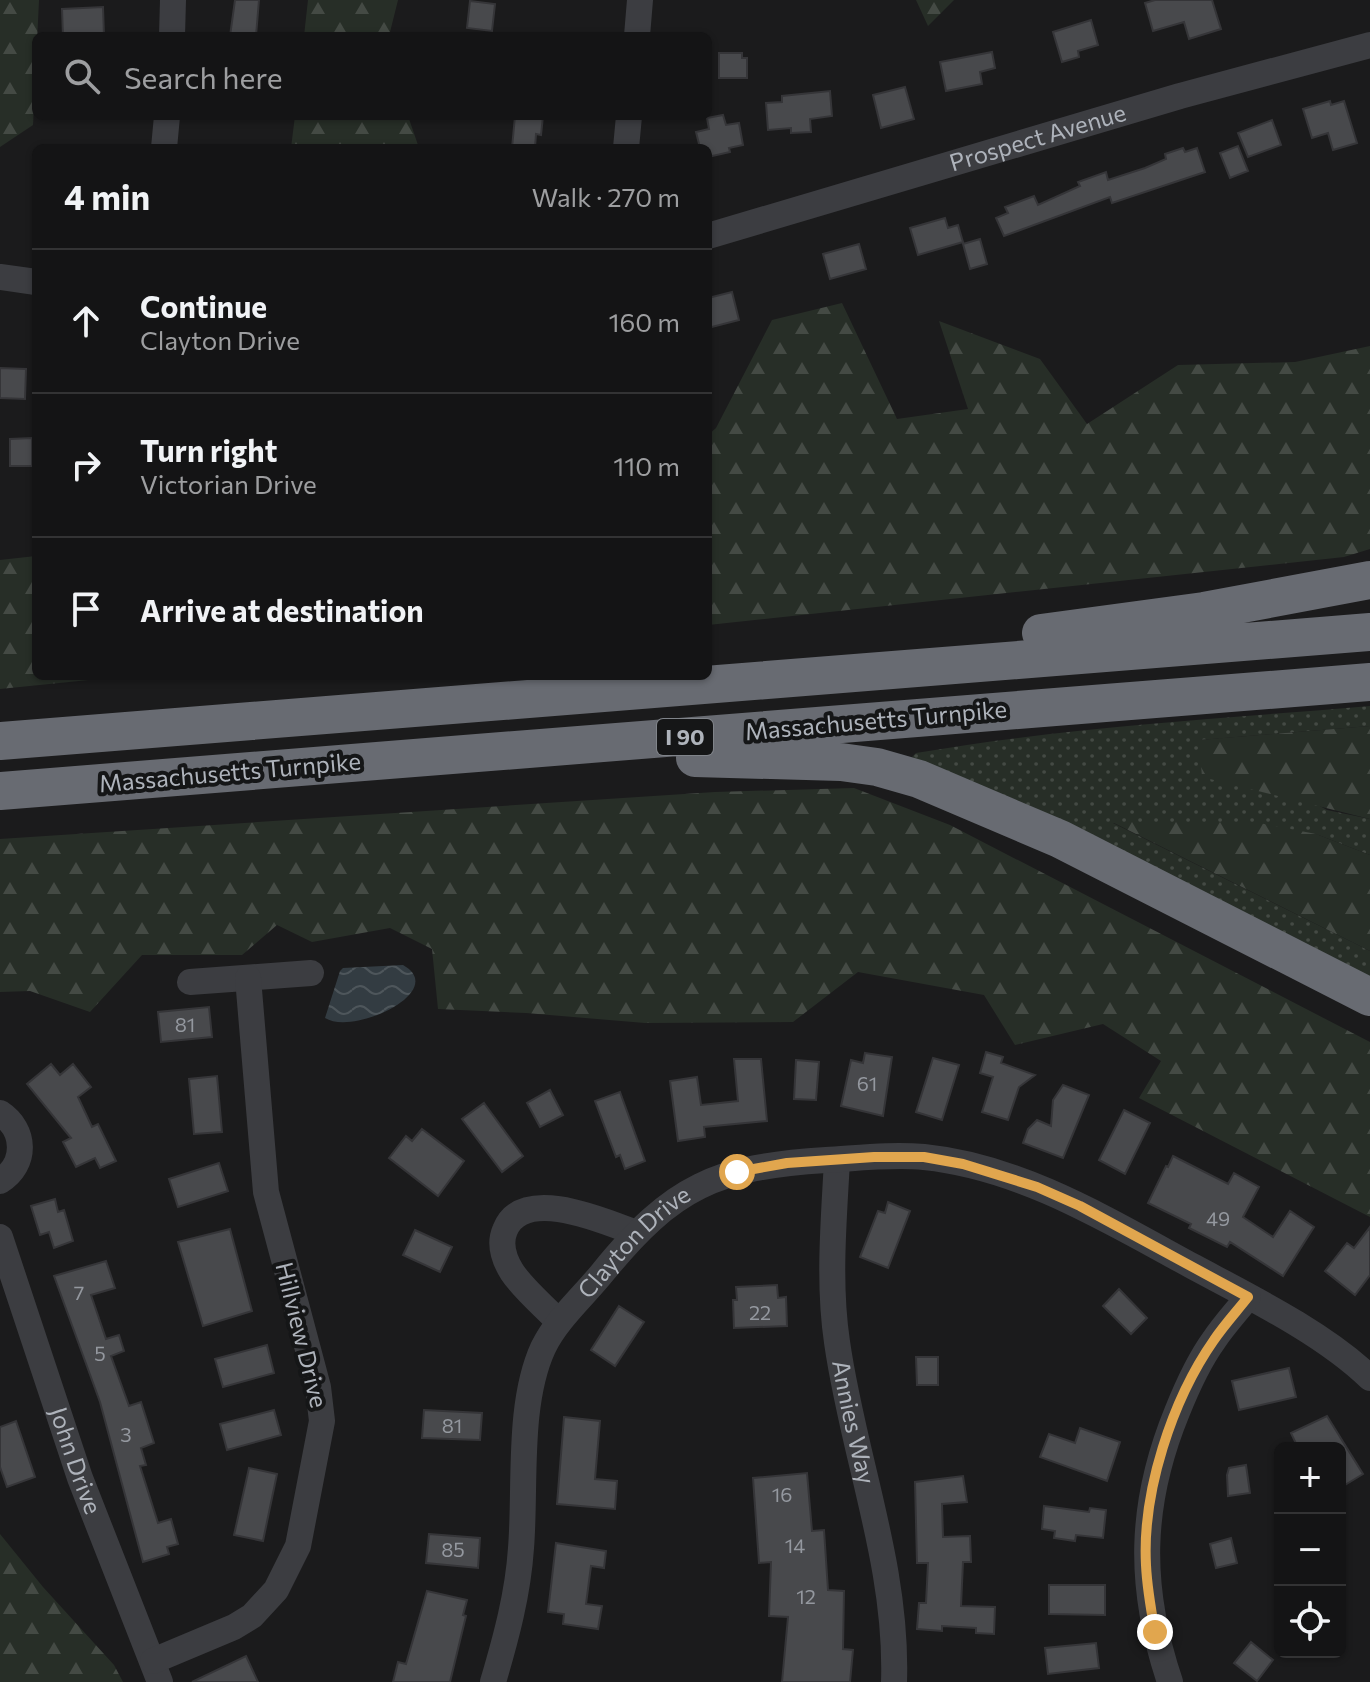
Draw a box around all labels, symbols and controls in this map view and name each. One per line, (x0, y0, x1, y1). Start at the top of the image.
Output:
search box (32, 32, 712, 120)
icon: search (60, 54, 104, 98)
text: Search here (124, 58, 283, 95)
street label: Prospect Avenue (946, 97, 1129, 177)
text: 4 min (64, 175, 150, 217)
text: Walk · 270 m (532, 181, 680, 212)
text: Continue (140, 287, 267, 324)
icon: ahead (64, 299, 108, 343)
text: 160 m (608, 306, 680, 337)
text: Clayton Drive (140, 324, 300, 355)
text: Turn right (140, 431, 277, 468)
icon: right (64, 443, 108, 487)
text: 110 m (613, 450, 680, 481)
text: Victorian Drive (140, 468, 317, 499)
icon: arrive (64, 587, 108, 631)
text: Arrive at destination (140, 591, 424, 628)
street label: Massachusetts Turnpike (744, 694, 1008, 745)
road number: I 90 (657, 719, 713, 755)
street label: Massachusetts Turnpike (98, 746, 362, 797)
house number: 81 (175, 1012, 195, 1036)
house number: 61 (857, 1071, 877, 1095)
route start (719, 1154, 755, 1190)
street label: Clayton Drive (571, 1179, 695, 1304)
house number: 49 (1206, 1206, 1230, 1230)
street label: Hillview Drive (270, 1259, 335, 1410)
house number: 7 (74, 1280, 84, 1304)
house number: 22 (749, 1300, 771, 1324)
house number: 5 (94, 1341, 106, 1365)
street label: Annies Way (827, 1357, 882, 1487)
street label: John Drive (44, 1403, 109, 1518)
house number: 81 (442, 1413, 462, 1437)
house number: 3 (120, 1422, 132, 1446)
map controls (1274, 1442, 1346, 1658)
button: + (1274, 1442, 1346, 1514)
house number: 16 (772, 1482, 792, 1506)
button: − (1274, 1514, 1346, 1586)
house number: 14 (785, 1533, 805, 1557)
house number: 85 (441, 1537, 465, 1561)
house number: 12 (796, 1584, 816, 1608)
button: locate (1274, 1586, 1346, 1658)
route end (1137, 1614, 1173, 1650)

